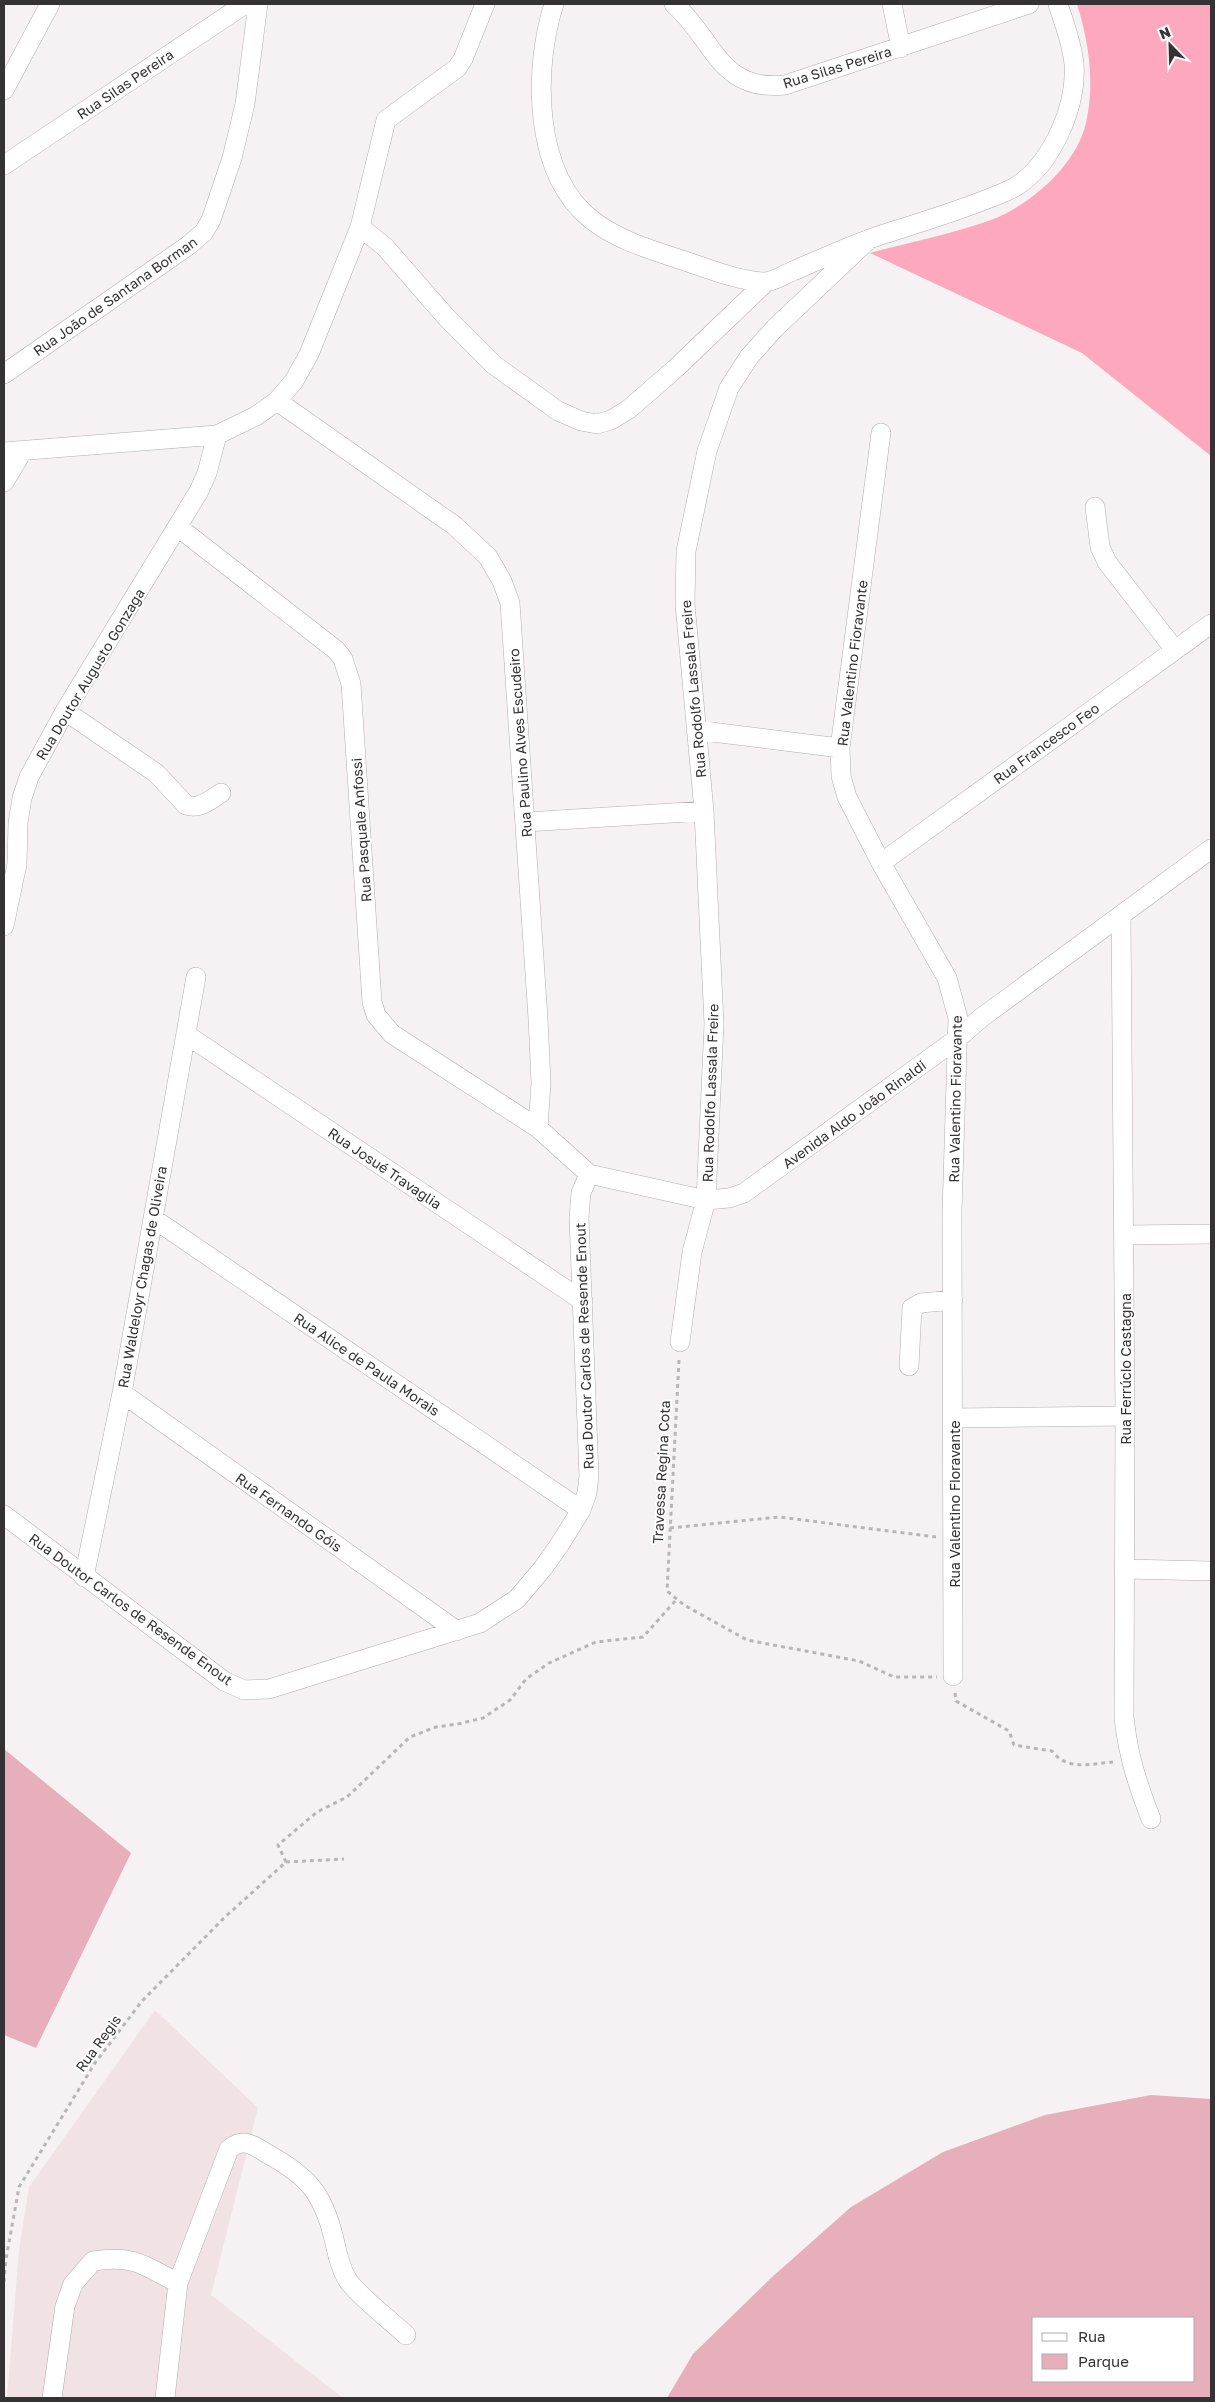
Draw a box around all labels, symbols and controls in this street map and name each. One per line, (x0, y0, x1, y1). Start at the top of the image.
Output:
north arrow (1145, 20, 1195, 70)
text: N (1157, 23, 1173, 42)
street label: Rua Silas Pereira (781, 42, 893, 92)
street label: Rua Silas Pereira (74, 45, 176, 123)
street label: Rua João de Santana Borman (30, 233, 200, 359)
street label: Rua Valentino Fioravante (833, 579, 871, 747)
street label: Rua Doutor Augusto Gonzaga (32, 585, 148, 763)
street label: Rua Rodolfo Lassala Freire (677, 599, 709, 779)
street label: Rua Paulino Alves Escudeiro (505, 648, 535, 838)
street label: Rua Francesco Feo (990, 699, 1102, 787)
street label: Rua Pasquale Anfossi (347, 757, 375, 903)
street label: Rua Rodolfo Lassala Freire (698, 1003, 722, 1183)
street label: Rua Valentino Fioravante (945, 1015, 965, 1183)
street label: Avenida Aldo João Rinaldi (779, 1056, 929, 1172)
street label: Rua Josué Travaglia (325, 1124, 445, 1212)
street label: Rua Waldeloyr Chagas de Oliveira (114, 1165, 170, 1389)
street label: Rua Doutor Carlos de Resende Enout (571, 1222, 597, 1470)
street label: Rua Ferrúcio Castagna (1117, 1293, 1134, 1445)
street label: Rua Alice de Paula Morais (291, 1309, 443, 1419)
street label: Travessa Regina Cota (649, 1400, 673, 1544)
street label: Rua Valentino Fioravante (946, 1420, 963, 1588)
street label: Rua Fernando Góis (233, 1469, 345, 1555)
street label: Rua Doutor Carlos de Resende Enout (26, 1530, 236, 1688)
street label: Rua Regis (72, 2011, 124, 2075)
legend (1032, 2317, 1195, 2382)
text: Rua (1078, 2327, 1105, 2345)
text: Parque (1078, 2352, 1129, 2370)

